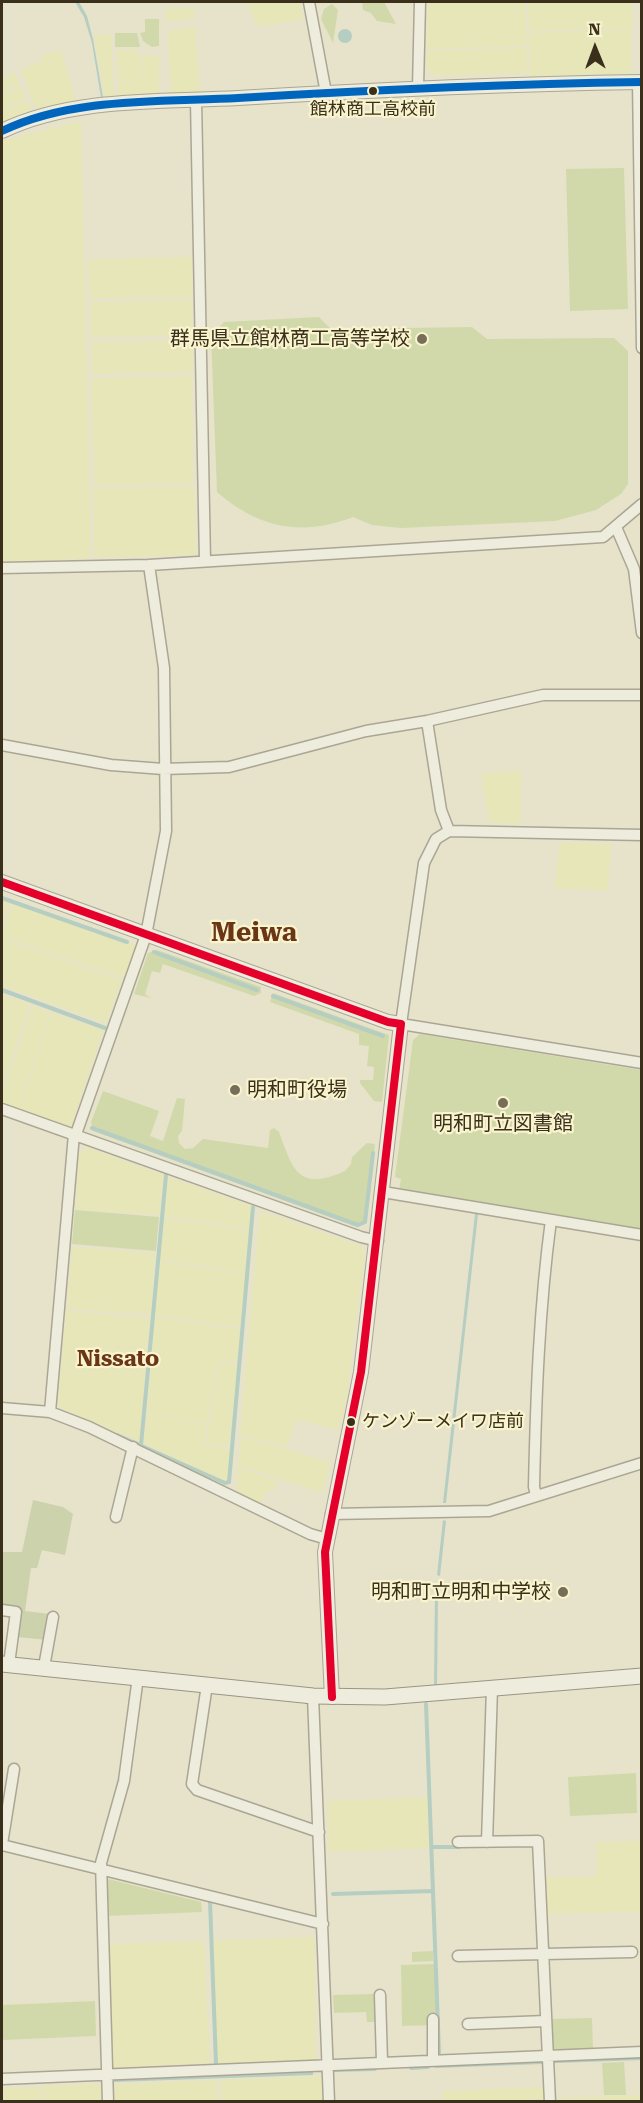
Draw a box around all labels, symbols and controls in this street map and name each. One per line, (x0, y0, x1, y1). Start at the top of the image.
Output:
north arrow (565, 18, 625, 78)
text: N (588, 20, 601, 39)
marker: 館林商工高校前 (367, 85, 379, 97)
place label: 館林商工高校前 (310, 99, 436, 121)
place label: 群馬県立館林商工高等学校 (170, 327, 410, 351)
marker: 群馬県立館林商工高等学校 (415, 332, 429, 346)
district label: Meiwa (211, 917, 297, 949)
place label: 明和町役場 (247, 1078, 347, 1102)
marker: 明和町役場 (228, 1083, 242, 1097)
marker: 明和町立図書館 (496, 1096, 510, 1110)
place label: 明和町立図書館 (433, 1112, 573, 1136)
district label: Nissato (77, 1347, 159, 1373)
place label: ケンゾーメイワ店前 (362, 1411, 524, 1433)
marker: ケンゾーメイワ店前 (345, 1416, 357, 1428)
place label: 明和町立明和中学校 (371, 1580, 551, 1604)
marker: 明和町立明和中学校 (556, 1585, 570, 1599)

